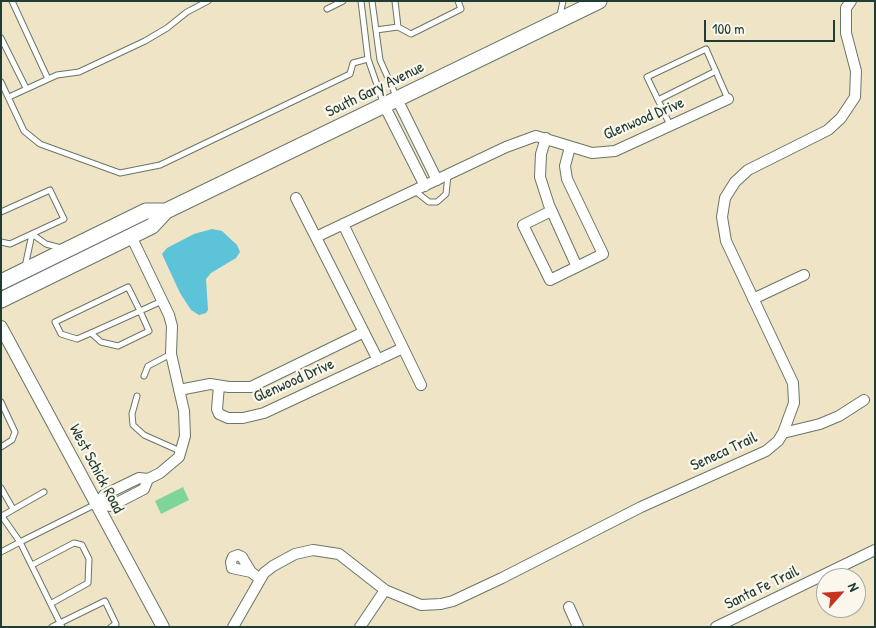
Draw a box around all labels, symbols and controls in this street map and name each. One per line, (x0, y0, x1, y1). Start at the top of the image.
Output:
scale bar (706, 10, 837, 42)
text: 100 m (712, 18, 745, 39)
street label: South Gary Avenue (323, 58, 427, 122)
street label: Glenwood Drive (601, 93, 687, 145)
street label: Glenwood Drive (251, 355, 337, 407)
street label: West Schick Road (64, 421, 128, 517)
street label: Seneca Trail (688, 428, 760, 476)
street label: Santa Fe Trail (722, 562, 802, 614)
north arrow (816, 568, 866, 618)
text: N (844, 579, 864, 594)

